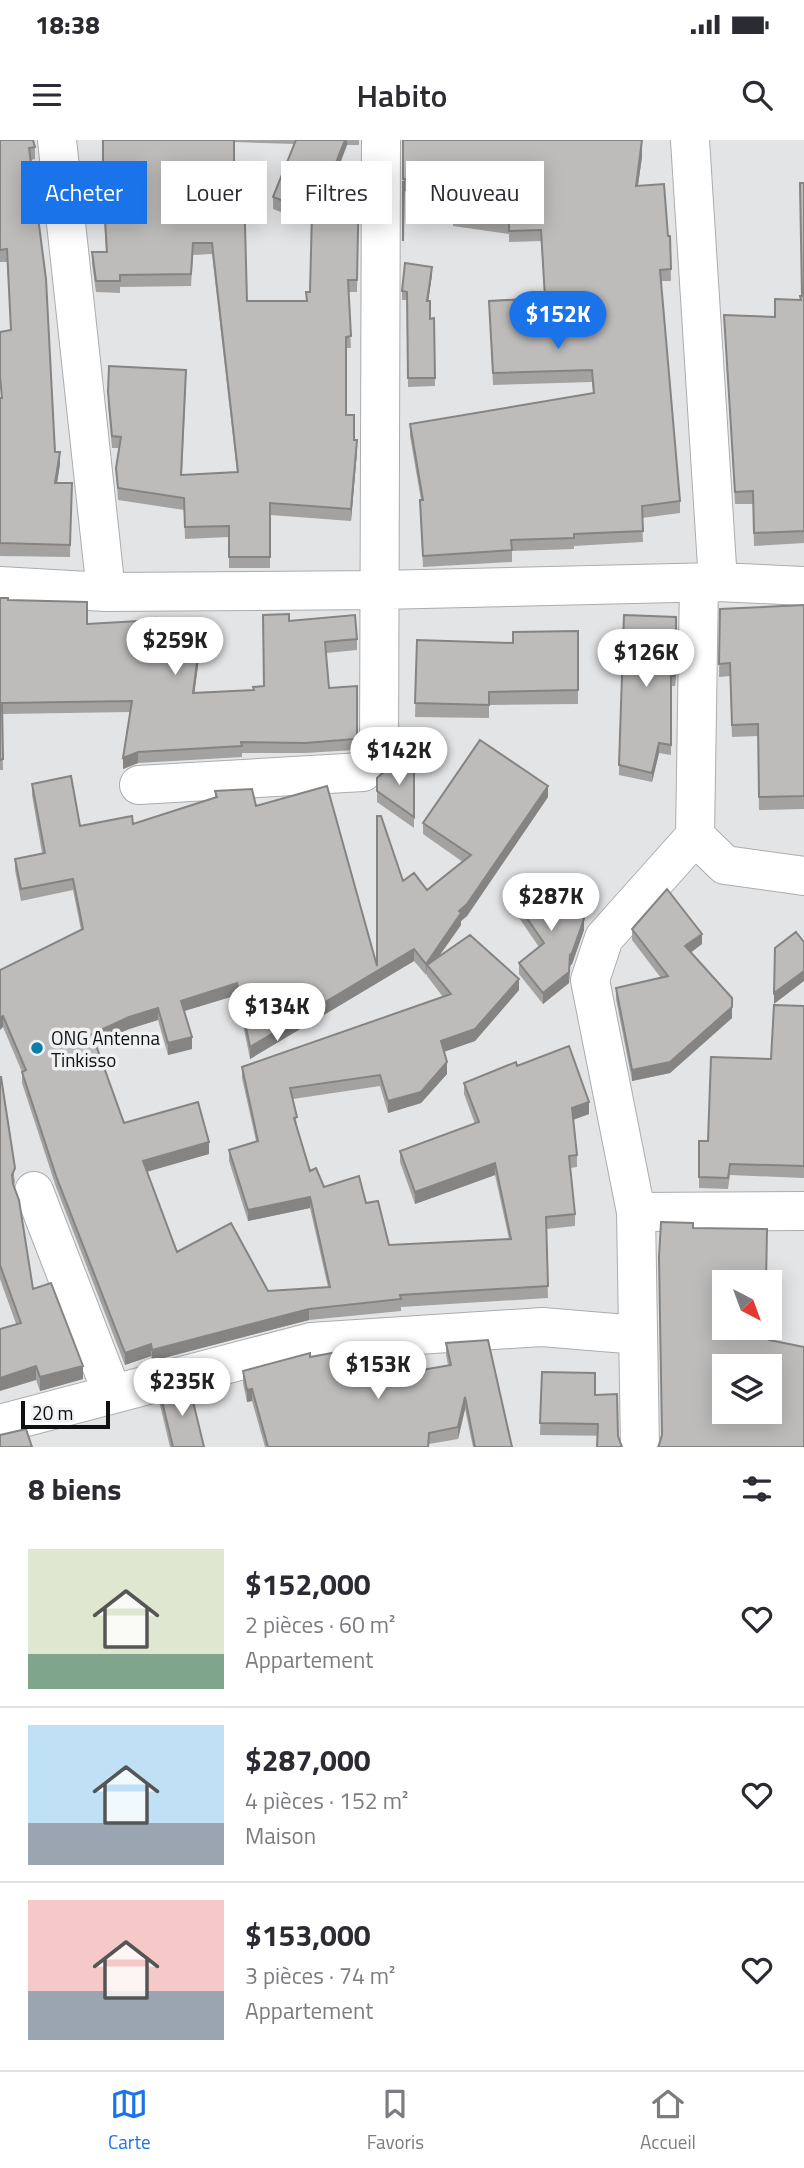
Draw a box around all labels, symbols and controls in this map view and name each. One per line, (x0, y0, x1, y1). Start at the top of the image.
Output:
text: 18:38 (35, 5, 100, 44)
text: Habito (356, 71, 448, 119)
icon: menu (28, 76, 66, 114)
icon: search (738, 76, 776, 114)
chip: Acheter (21, 161, 147, 224)
chip: Louer (161, 161, 267, 224)
chip: Filtres (281, 161, 392, 224)
chip: Nouveau (406, 161, 544, 224)
pin: $152K (509, 292, 607, 351)
text: $152K (525, 296, 591, 331)
pin: $259K (126, 617, 224, 677)
text: $259K (142, 622, 208, 657)
pin: $126K (597, 630, 695, 689)
text: $126K (613, 634, 679, 669)
pin: $142K (350, 728, 448, 787)
text: $142K (366, 732, 432, 767)
pin: $287K (502, 874, 600, 933)
text: $287K (518, 878, 584, 913)
pin: $134K (228, 984, 326, 1043)
text: $134K (244, 988, 310, 1023)
place label: ONG Antenna Tinkisso (51, 1023, 160, 1074)
marker: ONG Antenna Tinkisso (29, 1040, 45, 1056)
north arrow (712, 1270, 782, 1340)
map controls (712, 1270, 782, 1424)
pin: $153K (329, 1342, 427, 1401)
text: $153K (345, 1346, 411, 1381)
button: layers (712, 1354, 782, 1424)
pin: $235K (133, 1358, 231, 1418)
text: $235K (149, 1363, 215, 1398)
scale bar (21, 1398, 110, 1430)
text: 20 m (32, 1398, 73, 1427)
text: 8 biens (28, 1466, 122, 1512)
icon: filters (738, 1470, 776, 1508)
text: $152,000 (245, 1561, 371, 1607)
icon: home (84, 1577, 168, 1661)
icon: heart (738, 1600, 776, 1638)
text: 2 pièces · 60 m² (245, 1607, 396, 1642)
text: Appartement (245, 1642, 373, 1677)
text: $287,000 (245, 1737, 371, 1783)
icon: home (84, 1753, 168, 1837)
icon: heart (738, 1776, 776, 1814)
text: 4 pièces · 152 m² (245, 1783, 408, 1818)
text: Maison (245, 1818, 316, 1853)
text: $153,000 (245, 1912, 371, 1958)
icon: home (84, 1928, 168, 2012)
icon: heart (738, 1951, 776, 1989)
text: 3 pièces · 74 m² (245, 1958, 396, 1993)
text: Appartement (245, 1993, 373, 2028)
tab: Carte (108, 2085, 151, 2156)
tab: Favoris (367, 2085, 424, 2156)
tab: Accueil (640, 2085, 696, 2156)

